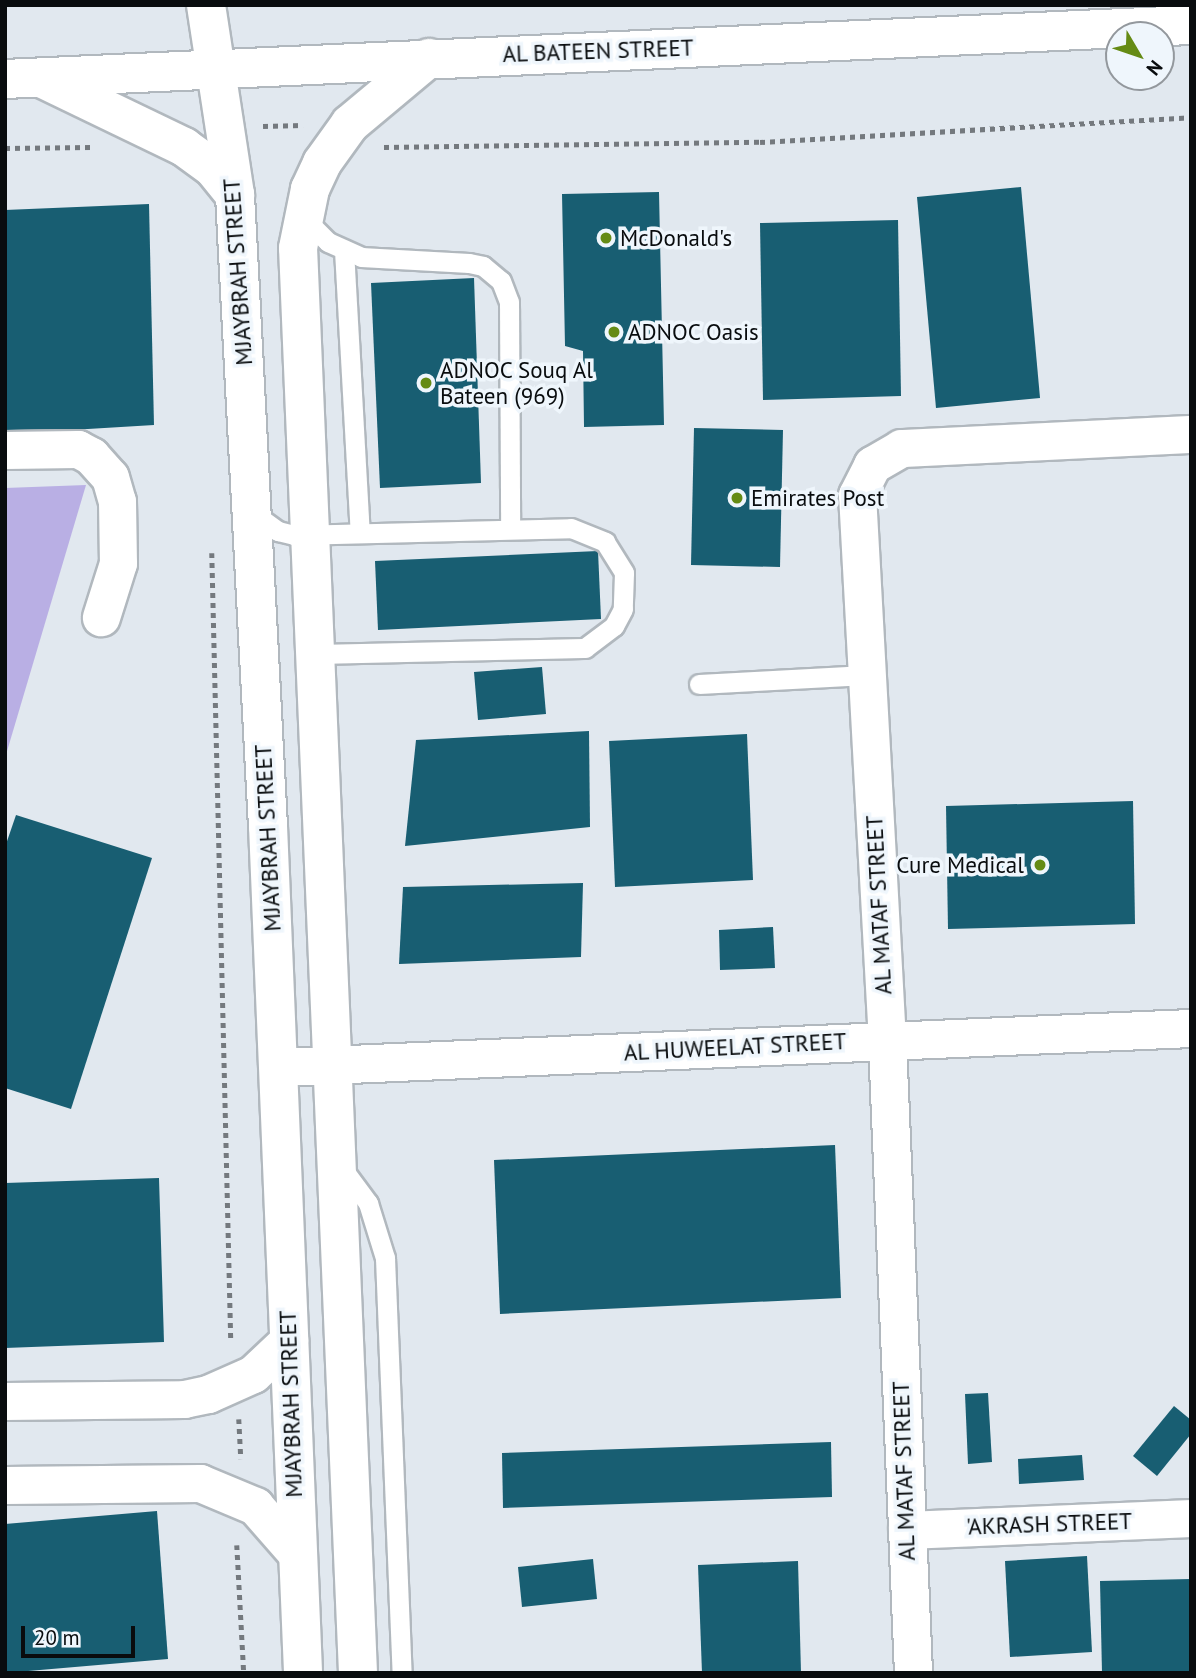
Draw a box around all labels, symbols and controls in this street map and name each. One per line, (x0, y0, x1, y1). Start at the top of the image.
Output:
north arrow (1105, 21, 1175, 91)
street label: AL BATEEN STREET (502, 34, 694, 68)
text: N (1142, 56, 1168, 80)
street label: MJAYBRAH STREET (218, 178, 258, 366)
place label: McDonald's (620, 224, 732, 252)
marker: McDonald's (598, 230, 614, 246)
place label: ADNOC Oasis (628, 318, 760, 346)
marker: ADNOC Oasis (606, 324, 622, 340)
place label: ADNOC Souq Al Bateen (969) (440, 356, 595, 410)
marker: ADNOC Souq Al Bateen (969) (418, 375, 434, 391)
place label: Emirates Post (751, 484, 884, 512)
marker: Emirates Post (729, 490, 745, 506)
street label: MJAYBRAH STREET (249, 744, 287, 932)
street label: AL MATAF STREET (860, 814, 898, 996)
place label: Cure Medical (896, 851, 1024, 879)
marker: Cure Medical (1030, 855, 1050, 875)
street label: AL HUWEELAT STREET (622, 1027, 848, 1067)
street label: MJAYBRAH STREET (274, 1310, 308, 1498)
street label: AL MATAF STREET (887, 1380, 921, 1562)
street label: 'AKRASH STREET (966, 1507, 1132, 1541)
scale bar (24, 1612, 138, 1656)
text: 20 m (34, 1624, 80, 1651)

